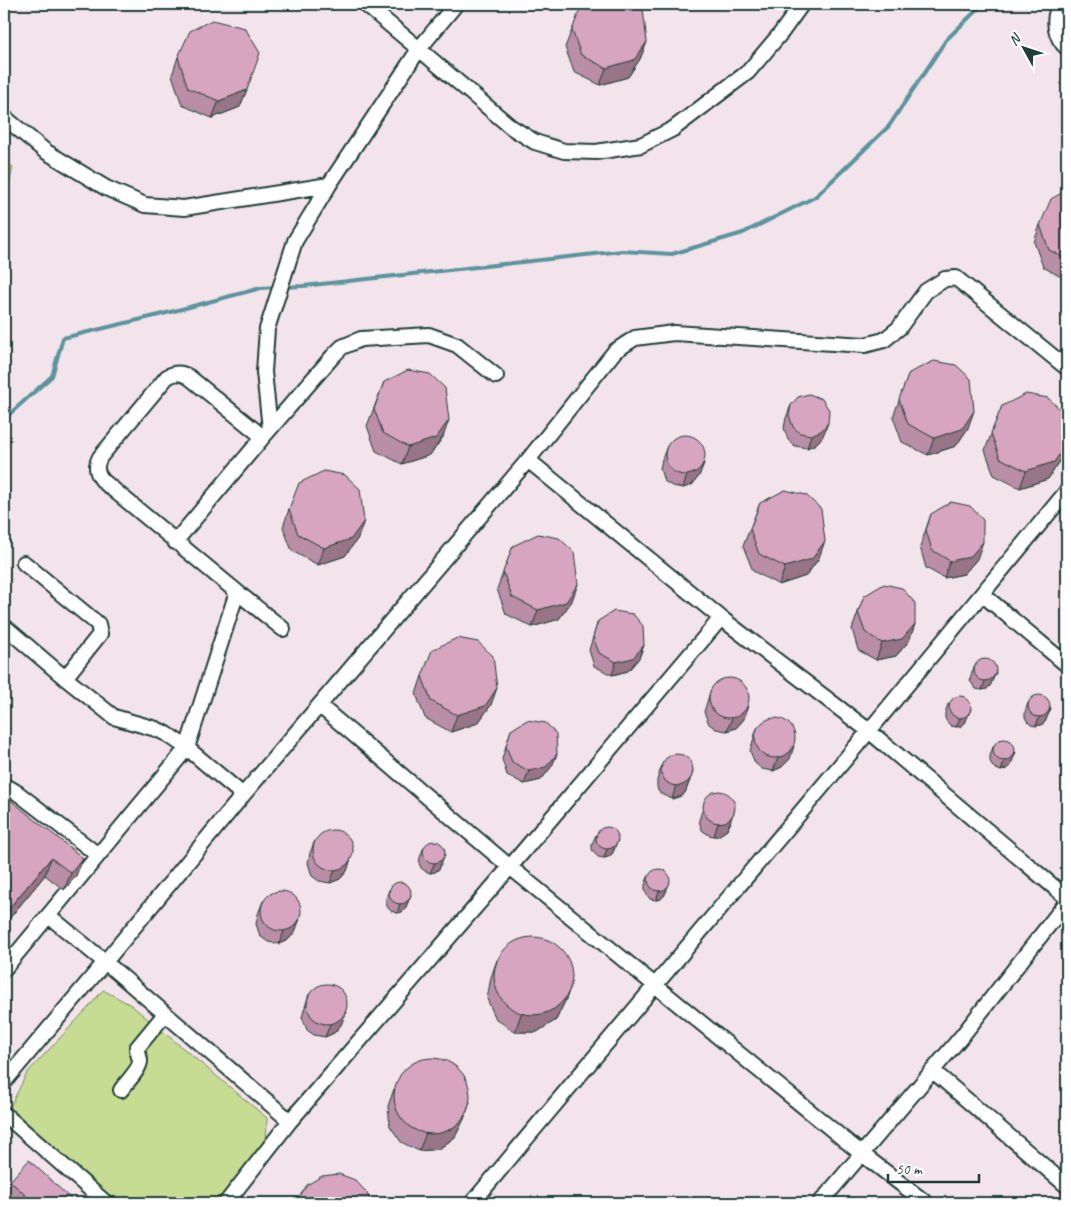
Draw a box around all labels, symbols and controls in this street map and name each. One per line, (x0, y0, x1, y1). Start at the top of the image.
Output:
north arrow (998, 22, 1048, 72)
text: N (1005, 29, 1025, 49)
scale bar (888, 1152, 980, 1184)
text: 50 m (896, 1160, 923, 1179)

